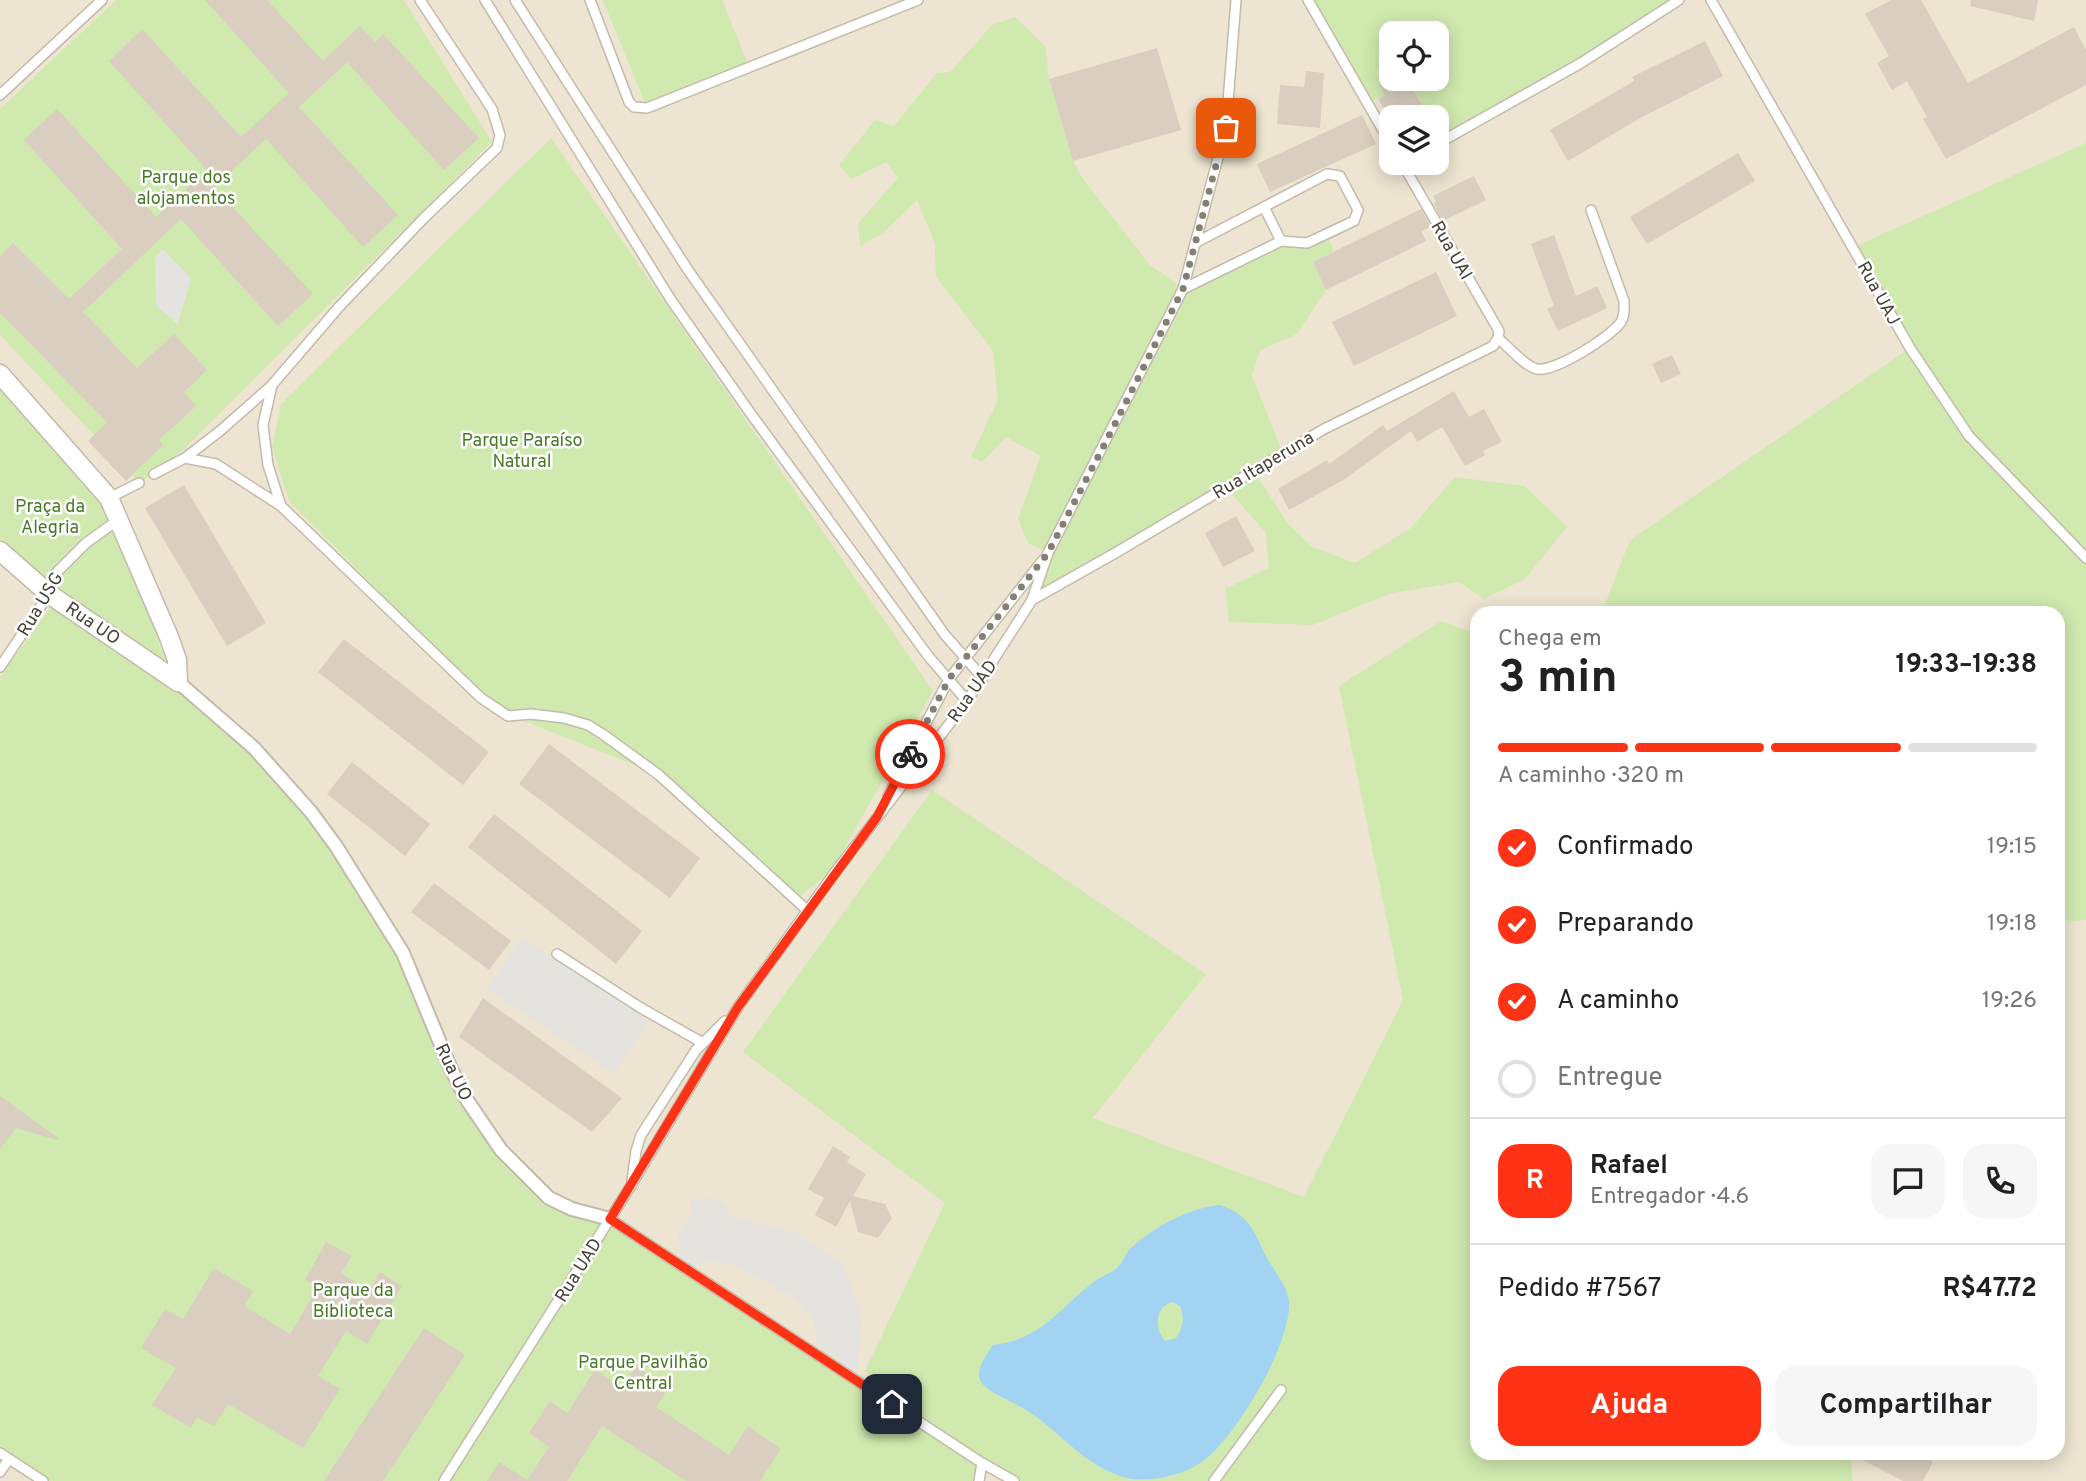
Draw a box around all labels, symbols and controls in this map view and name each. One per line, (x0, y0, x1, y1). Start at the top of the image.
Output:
map controls (1379, 21, 1449, 175)
button: locate (1379, 21, 1449, 91)
pin (1196, 98, 1256, 158)
button: layers (1379, 105, 1449, 175)
icon: bag (1207, 109, 1245, 147)
park label: Parque dos alojamentos (137, 167, 235, 211)
street label: Rua UAI (1425, 217, 1477, 284)
street label: Rua UAJ (1851, 258, 1905, 330)
street label: Rua Itaperuna (1209, 427, 1319, 506)
park label: Parque Paraíso Natural (462, 430, 583, 474)
park label: Praça da Alegria (15, 496, 85, 540)
street label: Rua USG (13, 568, 69, 641)
street label: Rua UO (60, 598, 124, 651)
text: Chega em (1498, 625, 1602, 654)
text: 19:33–19:38 (1896, 649, 2037, 682)
text: 3 min (1498, 650, 1618, 709)
street label: Rua UAD (943, 656, 1003, 728)
courier (875, 719, 945, 789)
icon: bike (891, 735, 929, 773)
text: A caminho · 320 m (1498, 762, 1684, 791)
icon: check (1498, 829, 1536, 867)
text: Confirmado (1557, 831, 1694, 864)
text: 19:15 (1987, 833, 2037, 862)
icon: check (1498, 906, 1536, 944)
text: Preparando (1557, 908, 1694, 941)
text: 19:18 (1987, 910, 2037, 939)
icon: check (1498, 983, 1536, 1021)
text: A caminho (1557, 985, 1679, 1018)
text: 19:26 (1982, 987, 2037, 1016)
street label: Rua UO (429, 1040, 476, 1105)
text: Entregue (1557, 1062, 1663, 1095)
button: chat (1871, 1144, 1945, 1218)
button: phone (1963, 1144, 2037, 1218)
text: Rafael (1590, 1150, 1668, 1183)
text: R (1526, 1165, 1544, 1198)
text: Entregador · 4.6 (1590, 1183, 1749, 1212)
street label: Rua UAD (551, 1234, 608, 1307)
text: Pedido #7567 (1498, 1273, 1661, 1306)
text: R$47.72 (1942, 1273, 2037, 1306)
park label: Parque da Biblioteca (313, 1280, 393, 1324)
park label: Parque Pavilhão Central (578, 1352, 708, 1396)
button: Ajuda (1498, 1366, 1761, 1446)
button: Compartilhar (1775, 1366, 2037, 1446)
pin (862, 1374, 922, 1434)
icon: home (873, 1385, 911, 1423)

